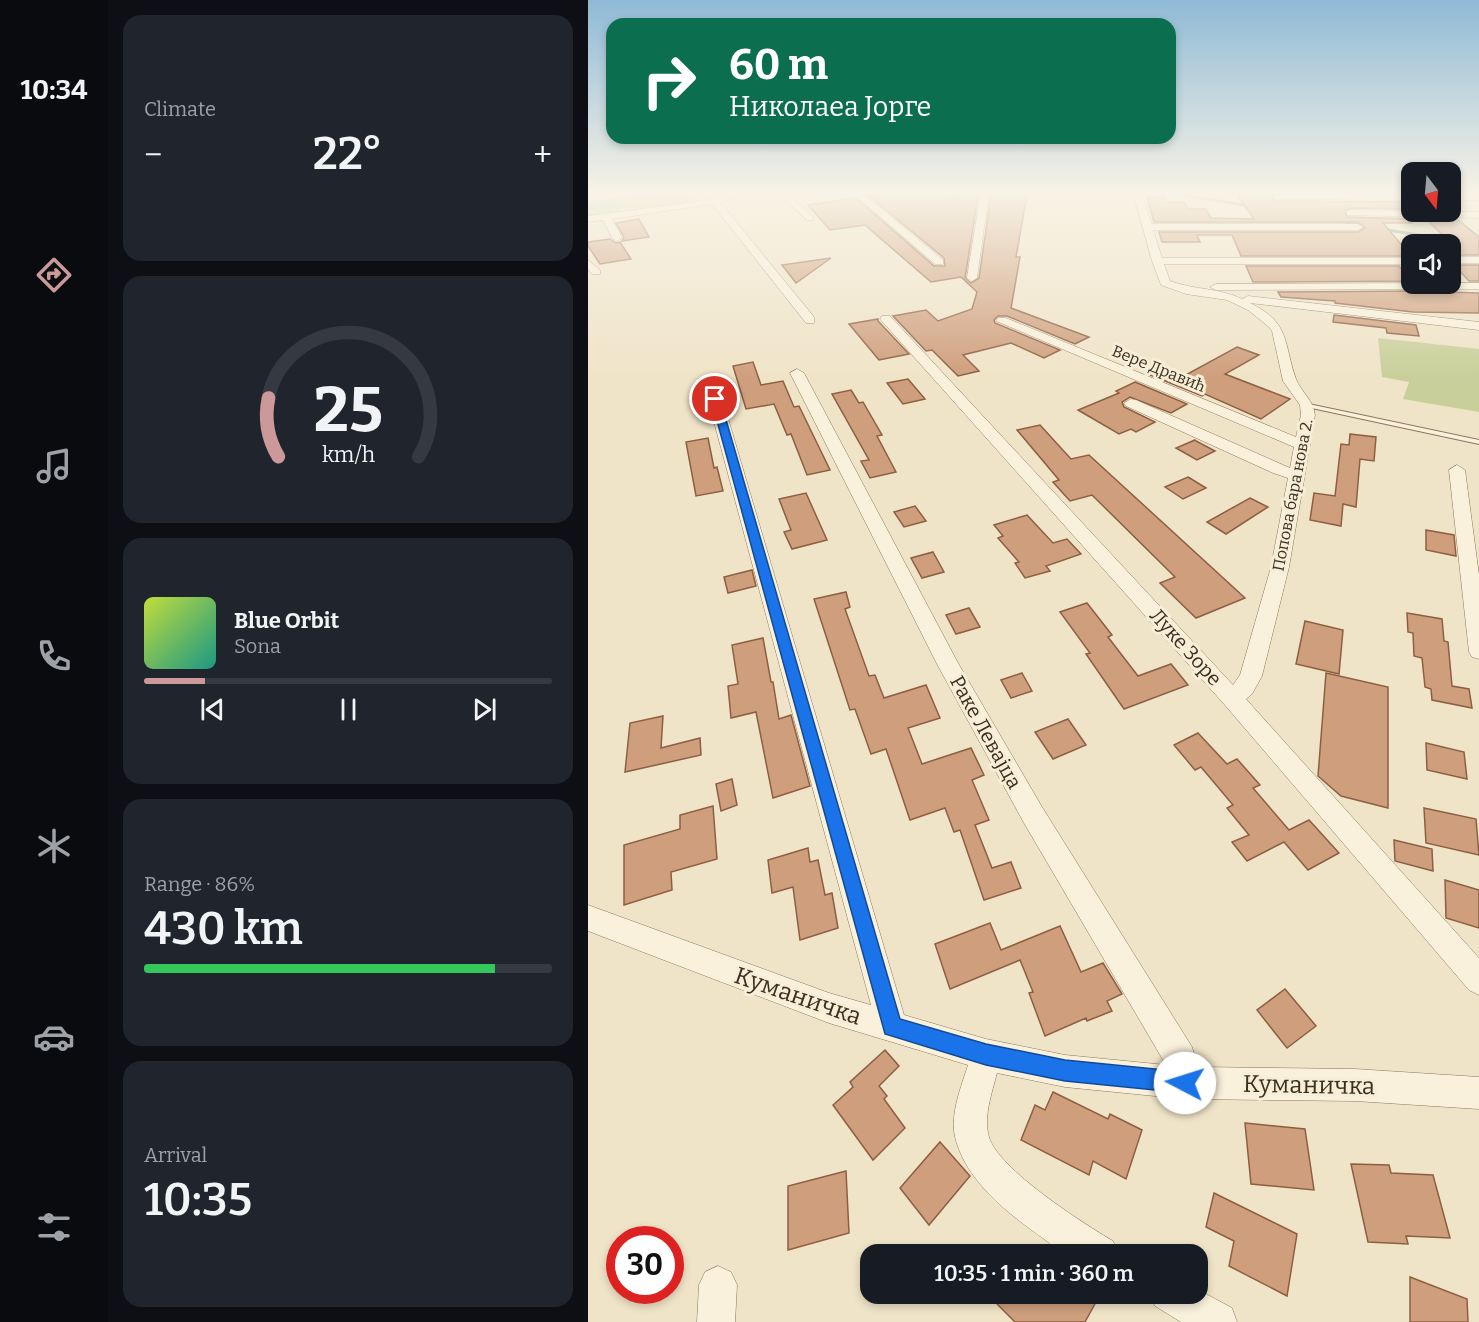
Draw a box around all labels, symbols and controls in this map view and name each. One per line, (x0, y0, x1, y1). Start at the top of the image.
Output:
text: 60 m (729, 40, 828, 90)
icon: right (630, 42, 708, 120)
text: 10:34 (20, 74, 88, 106)
text: Николаеа Јорге (729, 91, 931, 123)
text: Climate (144, 97, 216, 121)
text: 22° (313, 127, 383, 181)
text: − (144, 135, 162, 175)
text: + (533, 135, 552, 175)
north arrow (1401, 162, 1461, 222)
map controls (1401, 162, 1461, 294)
button: sound (1401, 234, 1461, 294)
icon: directions (33, 254, 75, 296)
street label: Вере Дравић (1109, 341, 1208, 396)
text: 25 (313, 373, 383, 448)
pin (689, 373, 740, 424)
icon: arrive (698, 382, 731, 415)
street label: Попова бара нова 2. (1268, 417, 1317, 573)
text: km/h (321, 442, 375, 468)
icon: music (33, 445, 75, 487)
street label: Луке Зоре (1145, 603, 1227, 691)
text: Blue Orbit (234, 607, 339, 634)
text: Sona (234, 634, 281, 658)
icon: phone (33, 635, 75, 677)
street label: Раке Левајца (945, 671, 1027, 793)
icon: previous (196, 693, 229, 726)
icon: pause (332, 693, 365, 726)
icon: next (468, 693, 501, 726)
icon: climate (33, 825, 75, 867)
text: Range · 86% (144, 872, 255, 896)
text: 430 km (144, 902, 303, 956)
street label: Куманичка (731, 961, 865, 1031)
icon: car (33, 1016, 75, 1058)
position arrow (1153, 1051, 1217, 1115)
street label: Куманичка (1243, 1070, 1375, 1100)
text: Arrival (144, 1143, 207, 1167)
text: 10:35 (144, 1173, 252, 1227)
icon: filters (33, 1206, 75, 1248)
speed limit sign: 30 (606, 1226, 684, 1304)
text: 10:35 · 1 min · 360 m (934, 1260, 1134, 1287)

